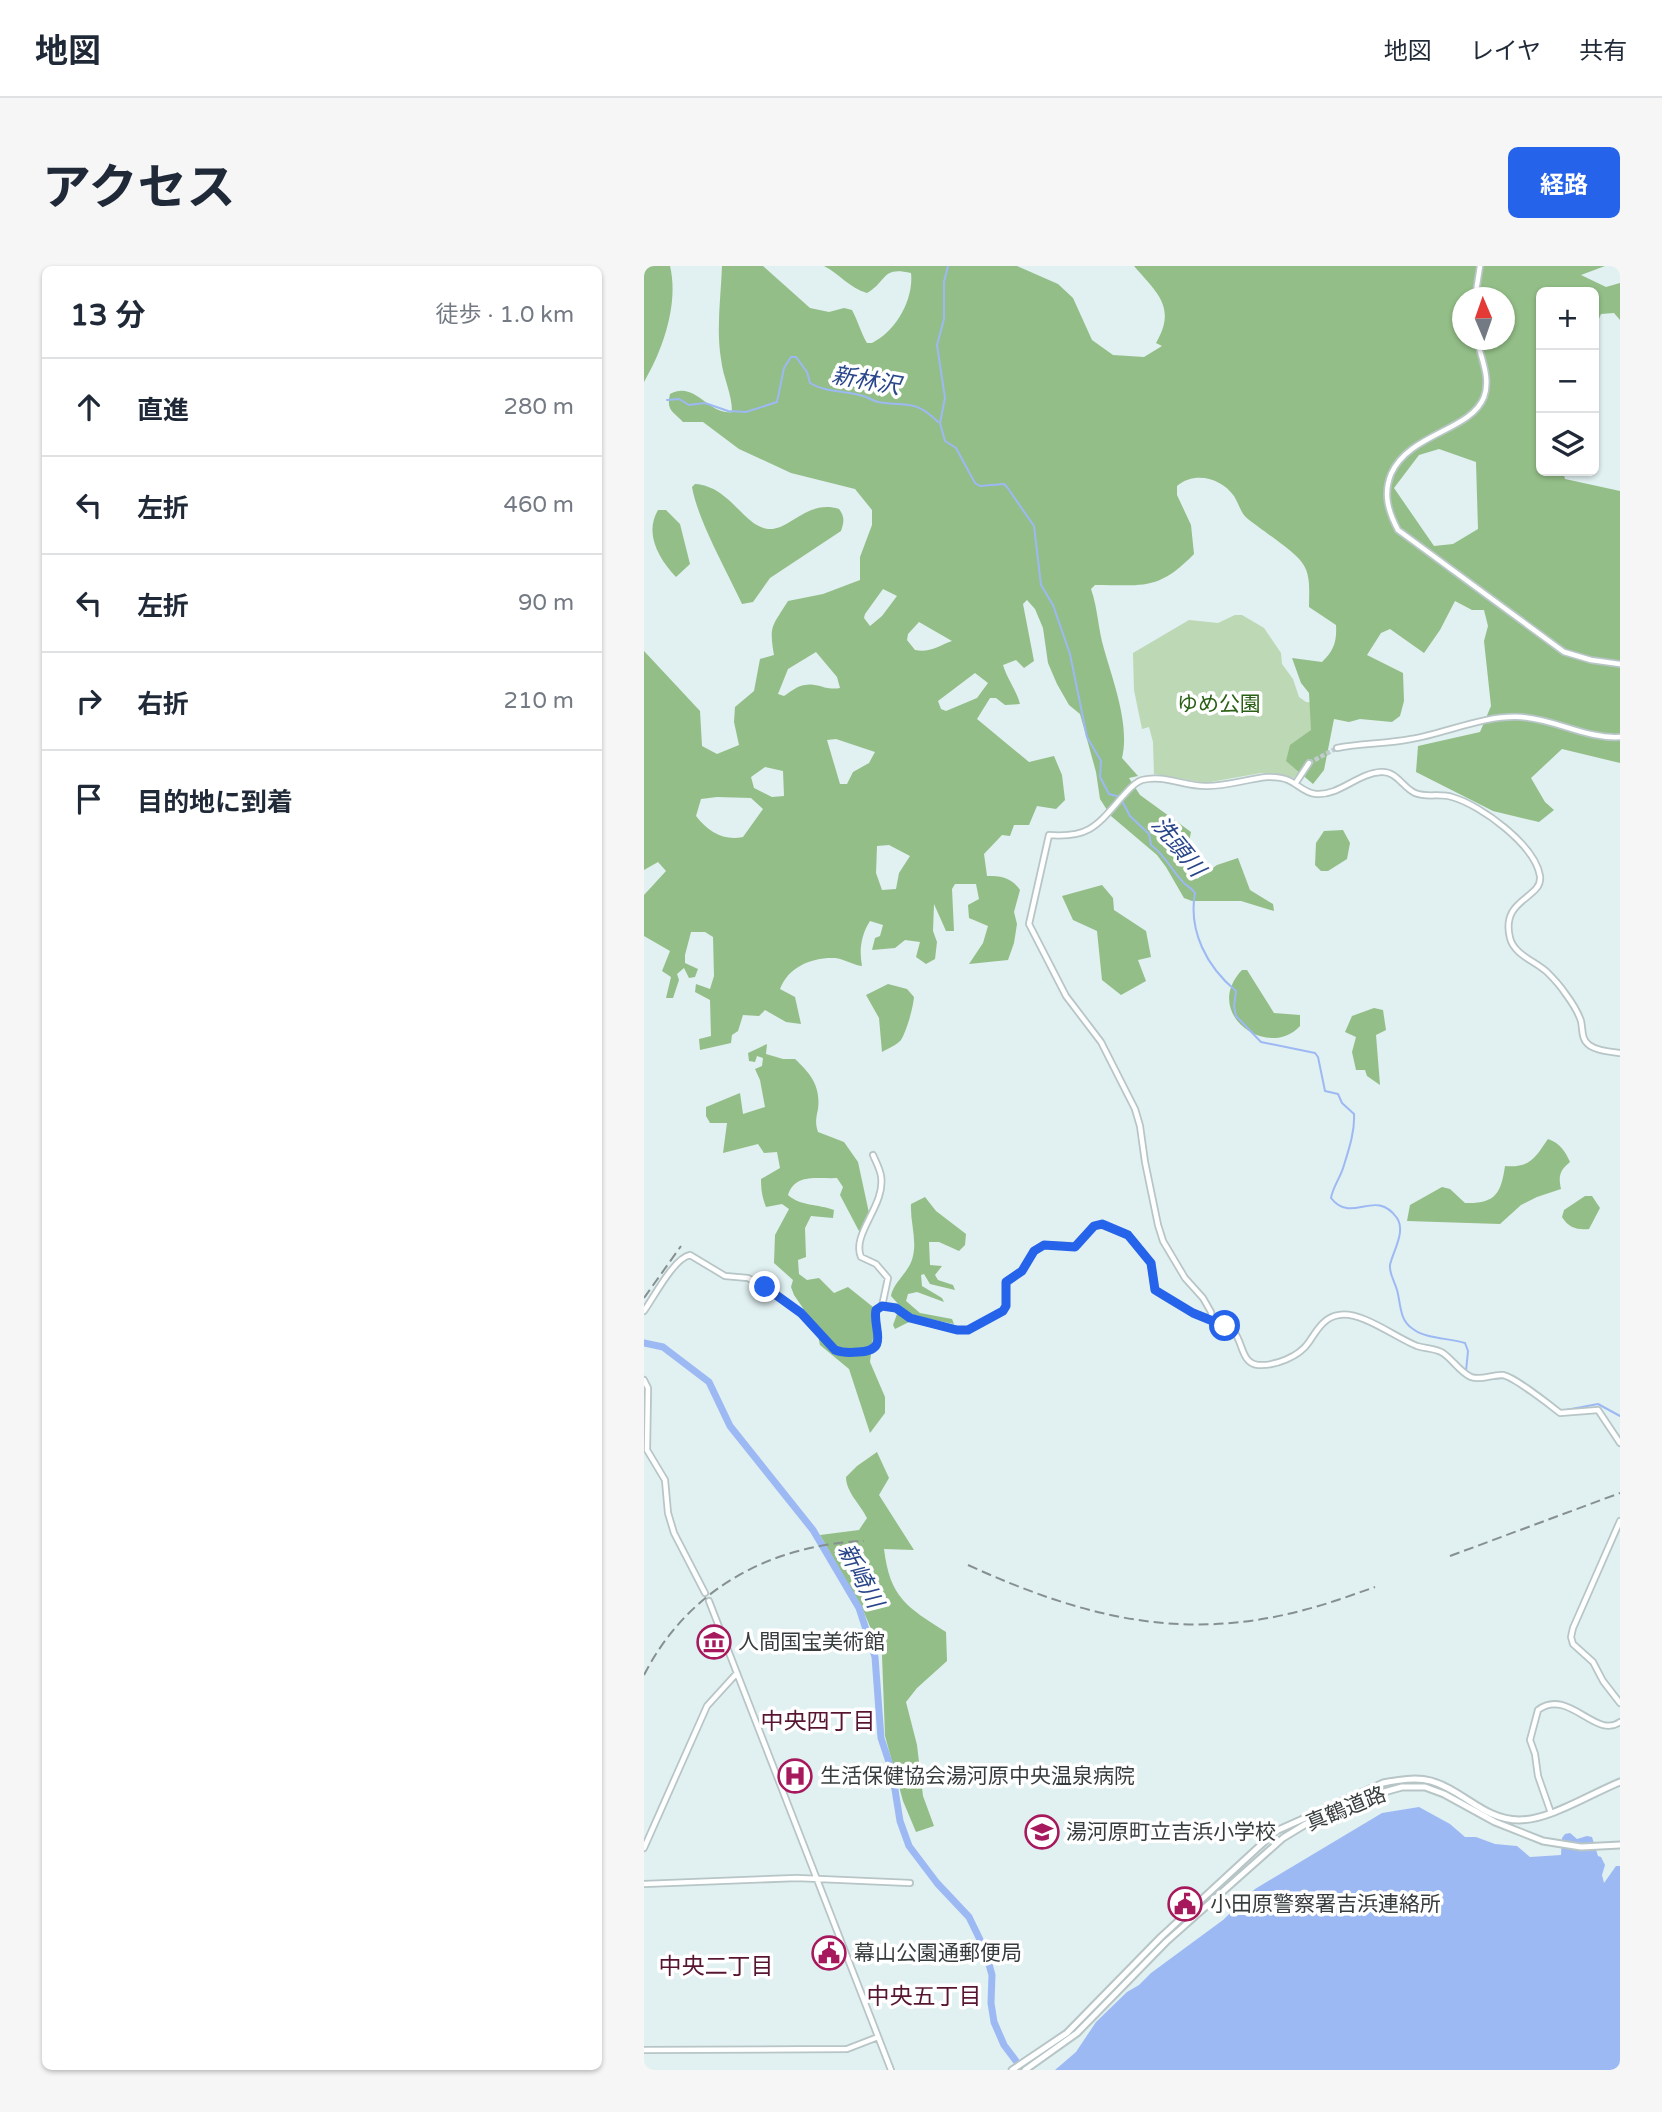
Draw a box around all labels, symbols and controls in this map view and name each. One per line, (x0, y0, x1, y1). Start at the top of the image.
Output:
text: 地図 (35, 32, 101, 71)
text: 地図 (1384, 37, 1432, 66)
text: レイヤ (1470, 37, 1541, 66)
text: 共有 (1579, 37, 1627, 66)
button: 経路 (1508, 147, 1620, 218)
text: アクセス (42, 159, 236, 218)
north arrow (1452, 287, 1515, 350)
map controls (1536, 287, 1599, 476)
button: + (1536, 287, 1599, 350)
text: 13 分 (70, 297, 145, 334)
text: 徒歩 · 1.0 km (436, 301, 574, 329)
button: − (1536, 350, 1599, 413)
water label: 新林沢 (830, 361, 905, 401)
icon: ahead (70, 388, 108, 426)
text: 280 m (504, 393, 574, 421)
text: 直進 (137, 395, 189, 426)
button: layers (1536, 413, 1599, 476)
icon: left (70, 486, 108, 524)
text: 460 m (504, 491, 574, 519)
text: 左折 (137, 493, 189, 524)
icon: left (70, 584, 108, 622)
text: 90 m (518, 589, 574, 617)
text: 左折 (137, 591, 189, 622)
icon: right (70, 682, 108, 720)
text: 210 m (504, 687, 574, 715)
text: 右折 (137, 689, 189, 720)
park label: ゆめ公園 (1177, 692, 1261, 717)
icon: arrive (70, 780, 108, 818)
text: 目的地に到着 (137, 787, 293, 818)
water label: 洗頭川 (1145, 811, 1212, 885)
route end (749, 1271, 780, 1302)
route start (1209, 1310, 1240, 1341)
water label: 新崎川 (831, 1539, 890, 1616)
museum icon: 人間国宝美術館 (695, 1623, 733, 1661)
place label: 人間国宝美術館 (738, 1630, 885, 1655)
district label: 中央四丁目 (761, 1708, 876, 1736)
hospital icon: 生活保健協会湯河原中央温泉病院 (776, 1757, 814, 1795)
place label: 生活保健協会湯河原中央温泉病院 (820, 1764, 1135, 1789)
street label: 真鶴道路 (1302, 1782, 1390, 1836)
school or university icon: 湯河原町立吉浜小学校 (1023, 1813, 1061, 1851)
place label: 湯河原町立吉浜小学校 (1066, 1820, 1276, 1845)
public building icon: 小田原警察署吉浜連絡所 (1166, 1885, 1204, 1923)
place label: 小田原警察署吉浜連絡所 (1210, 1892, 1441, 1917)
public building icon: 幕山公園通郵便局 (810, 1934, 848, 1972)
place label: 幕山公園通郵便局 (854, 1941, 1022, 1966)
district label: 中央二丁目 (659, 1953, 774, 1981)
district label: 中央五丁目 (867, 1983, 982, 2011)

